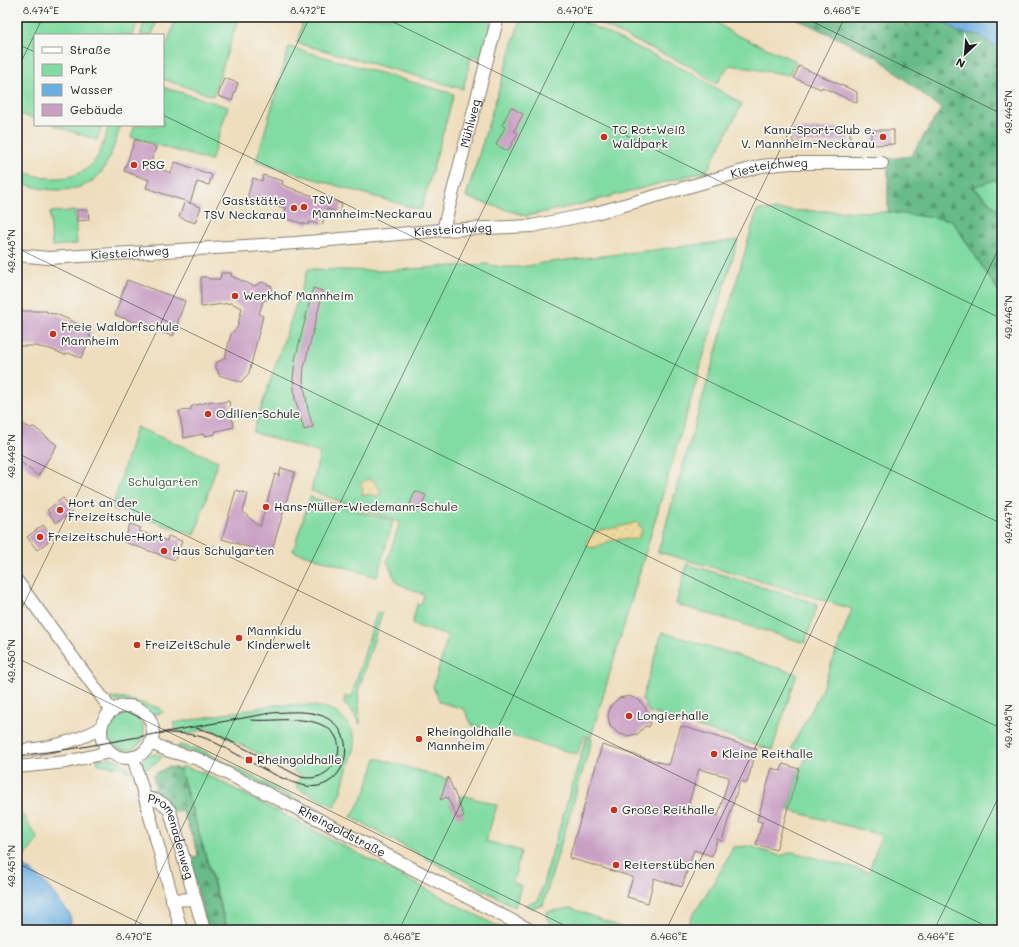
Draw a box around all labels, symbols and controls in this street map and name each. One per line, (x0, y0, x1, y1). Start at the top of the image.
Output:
text: 8.474°E (23, 3, 59, 17)
text: 8.472°E (290, 3, 326, 17)
text: 8.470°E (557, 3, 593, 17)
text: 8.468°E (824, 3, 861, 17)
legend (34, 34, 164, 126)
north arrow (945, 34, 985, 74)
text: Straße (70, 41, 111, 57)
text: N (953, 55, 967, 72)
text: Park (70, 61, 97, 77)
text: Wasser (70, 81, 113, 97)
text: 49.445°N (1001, 90, 1015, 134)
street label: Mühlweg (456, 97, 483, 149)
text: Gebäude (70, 101, 123, 117)
place label: TC Rot-Weiß Waldpark (612, 121, 686, 151)
place label: Kanu-Sport-Club e. V. Mannheim-Neckarau (741, 121, 875, 151)
marker: TC Rot-Weiß Waldpark (599, 132, 609, 142)
marker: Kanu-Sport-Club e. V. Mannheim-Neckarau (878, 132, 888, 142)
street label: Kiesteichweg (728, 154, 808, 181)
place label: PSG (142, 156, 165, 172)
marker: PSG (129, 160, 139, 170)
place label: TSV Mannheim-Neckarau (312, 191, 432, 221)
place label: Gaststätte TSV Neckarau (204, 192, 286, 222)
marker: TSV Mannheim-Neckarau (299, 202, 309, 212)
marker: Gaststätte TSV Neckarau (289, 203, 299, 213)
street label: Kiesteichweg (413, 219, 492, 240)
text: 49.448°N (4, 229, 18, 273)
street label: Kiesteichweg (90, 242, 169, 262)
place label: Werkhof Mannheim (243, 287, 354, 303)
marker: Werkhof Mannheim (230, 291, 240, 301)
text: 49.446°N (1001, 295, 1015, 339)
place label: Freie Waldorfschule Mannheim (61, 318, 179, 348)
marker: Freie Waldorfschule Mannheim (48, 329, 58, 339)
place label: Odilien-Schule (216, 405, 300, 421)
marker: Odilien-Schule (203, 409, 213, 419)
text: 49.449°N (4, 434, 18, 478)
park label: Schulgarten (128, 473, 198, 489)
place label: Hort an der Freizeitschule (68, 494, 152, 524)
place label: Hans-Müller-Wiedemann-Schule (274, 498, 458, 514)
text: 49.447°N (1001, 500, 1015, 544)
marker: Hans-Müller-Wiedemann-Schule (261, 502, 271, 512)
marker: Hort an der Freizeitschule (55, 505, 65, 515)
place label: Freizeitschule-Hort (48, 528, 164, 544)
marker: Freizeitschule-Hort (35, 532, 45, 542)
place label: Haus Schulgarten (172, 542, 274, 558)
marker: Haus Schulgarten (159, 546, 169, 556)
place label: Mannkidu Kinderwelt (247, 622, 311, 652)
marker: Mannkidu Kinderwelt (234, 633, 244, 643)
place label: FreiZeitSchule (145, 636, 231, 652)
text: 49.450°N (4, 639, 18, 683)
marker: FreiZeitSchule (132, 640, 142, 650)
text: 49.448°N (1001, 704, 1015, 748)
place label: Longierhalle (637, 707, 709, 723)
marker: Longierhalle (624, 711, 634, 721)
place label: Rheingoldhalle Mannheim (427, 723, 512, 753)
marker: Rheingoldhalle Mannheim (414, 734, 424, 744)
place label: Kleine Reithalle (722, 745, 813, 761)
marker: Kleine Reithalle (709, 749, 719, 759)
place label: Rheingoldhalle (257, 751, 342, 767)
marker: Rheingoldhalle (244, 755, 254, 765)
street label: Promenadenweg (146, 789, 198, 881)
street label: Rheingoldstraße (296, 801, 389, 860)
place label: Große Reithalle (622, 801, 715, 817)
marker: Große Reithalle (609, 805, 619, 815)
text: 49.451°N (4, 845, 18, 887)
place label: Reiterstübchen (624, 856, 715, 872)
marker: Reiterstübchen (611, 860, 621, 870)
text: 8.470°E (116, 929, 152, 943)
text: 8.468°E (384, 929, 421, 943)
text: 8.466°E (651, 929, 688, 943)
text: 8.464°E (918, 929, 954, 943)

